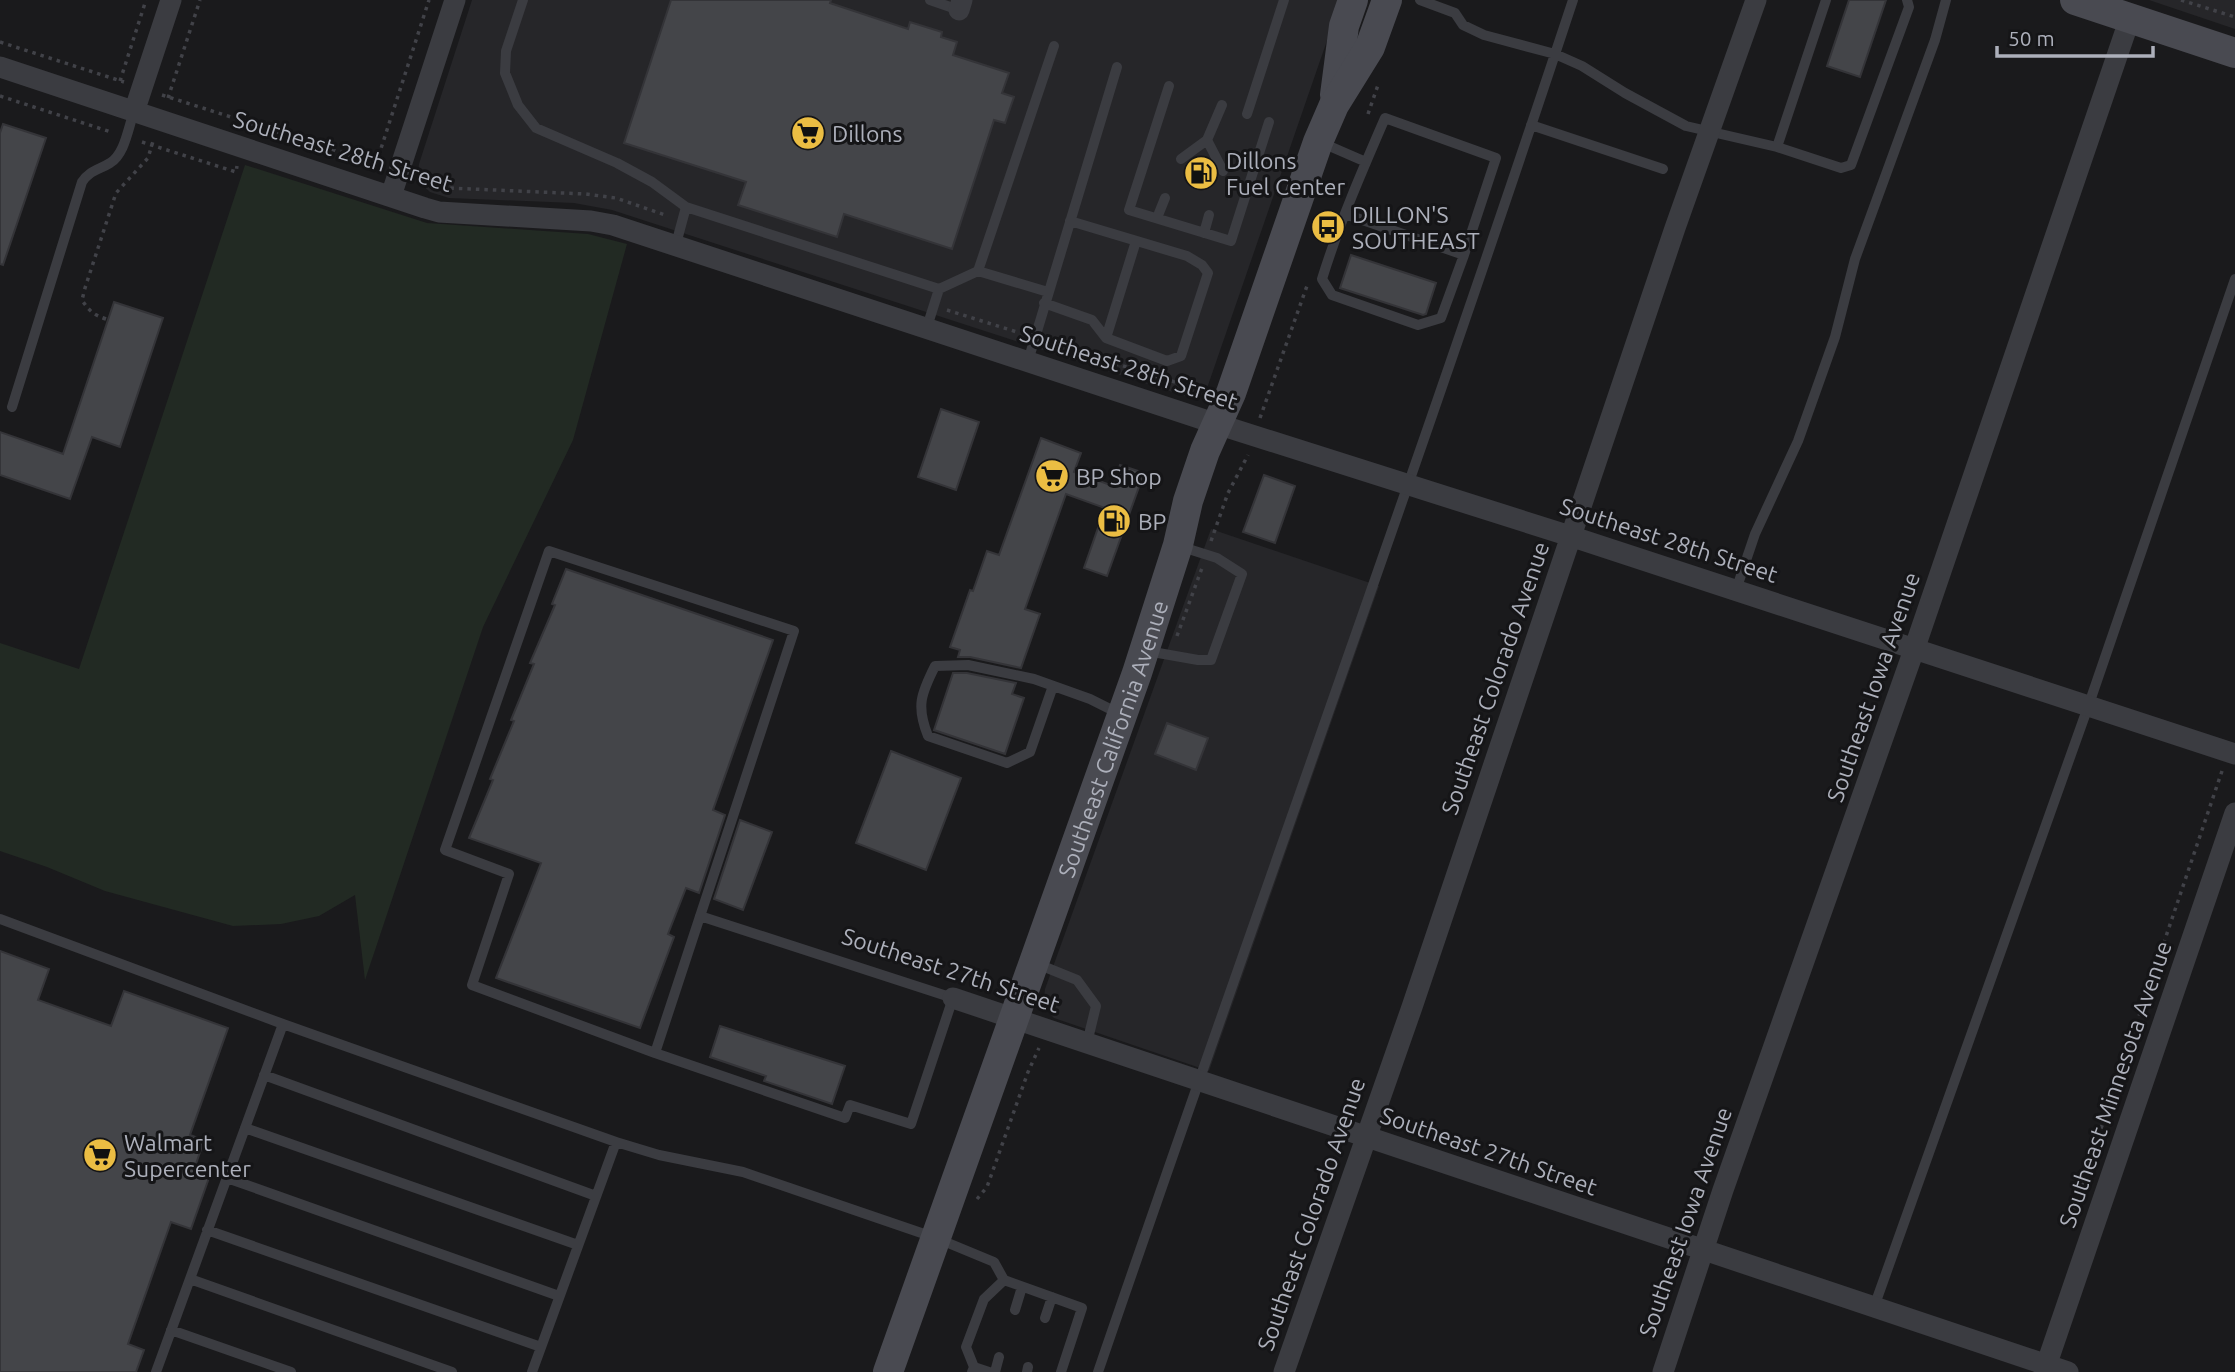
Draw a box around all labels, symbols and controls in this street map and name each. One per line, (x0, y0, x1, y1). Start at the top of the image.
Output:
scale bar (1997, 14, 2153, 58)
text: 50 m (2008, 26, 2055, 50)
street label: Southeast 28th Street (231, 106, 455, 196)
supermarket icon: Dillons (789, 114, 827, 152)
place label: Dillons (832, 121, 902, 146)
place label: Dillons Fuel Center (1226, 148, 1345, 199)
fuel station icon: Dillons Fuel Center (1182, 154, 1220, 192)
place label: DILLON'S SOUTHEAST (1352, 202, 1480, 253)
bus stop icon: DILLON'S SOUTHEAST (1309, 208, 1347, 246)
street label: Southeast 28th Street (1017, 320, 1241, 414)
supermarket icon: BP Shop (1033, 457, 1071, 495)
place label: BP Shop (1076, 464, 1162, 489)
street label: Southeast 28th Street (1557, 493, 1781, 587)
fuel station icon: BP (1095, 502, 1133, 540)
place label: BP (1138, 509, 1166, 534)
street label: Southeast Colorado Avenue (1436, 538, 1554, 818)
street label: Southeast Iowa Avenue (1822, 569, 1924, 805)
street label: Southeast California Avenue (1053, 597, 1172, 881)
street label: Southeast 27th Street (839, 923, 1063, 1017)
street label: Southeast Minnesota Avenue (2054, 938, 2176, 1230)
street label: Southeast Colorado Avenue (1252, 1074, 1370, 1354)
street label: Southeast 27th Street (1378, 1102, 1600, 1200)
street label: Southeast Iowa Avenue (1634, 1104, 1736, 1340)
place label: Walmart Supercenter (124, 1130, 251, 1181)
supermarket icon: Walmart Supercenter (81, 1136, 119, 1174)

